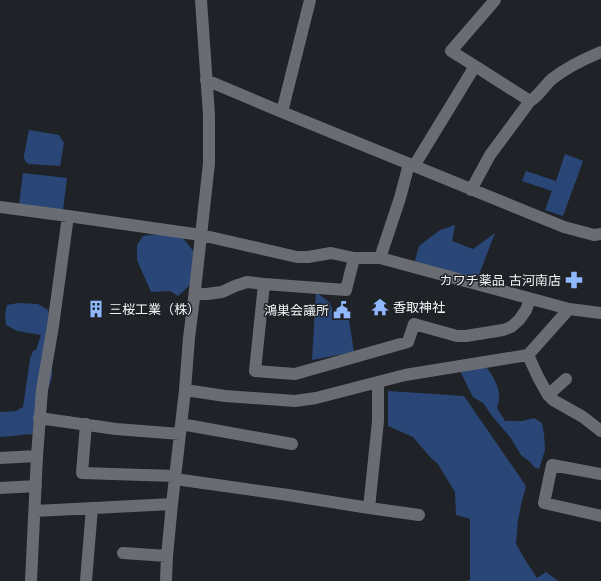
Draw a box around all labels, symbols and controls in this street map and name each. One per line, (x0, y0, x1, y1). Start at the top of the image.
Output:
pharmacy icon: カワチ薬品 古河南店 (564, 270, 584, 290)
place label: カワチ薬品 古河南店 (440, 273, 561, 288)
temple icon: 香取神社 (370, 297, 390, 317)
building icon: 三桜工業（株） (86, 299, 106, 319)
public building icon: 鴻巣会議所 (332, 300, 352, 320)
place label: 香取神社 (393, 300, 445, 315)
place label: 三桜工業（株） (109, 302, 200, 317)
place label: 鴻巣会議所 (264, 303, 329, 318)

